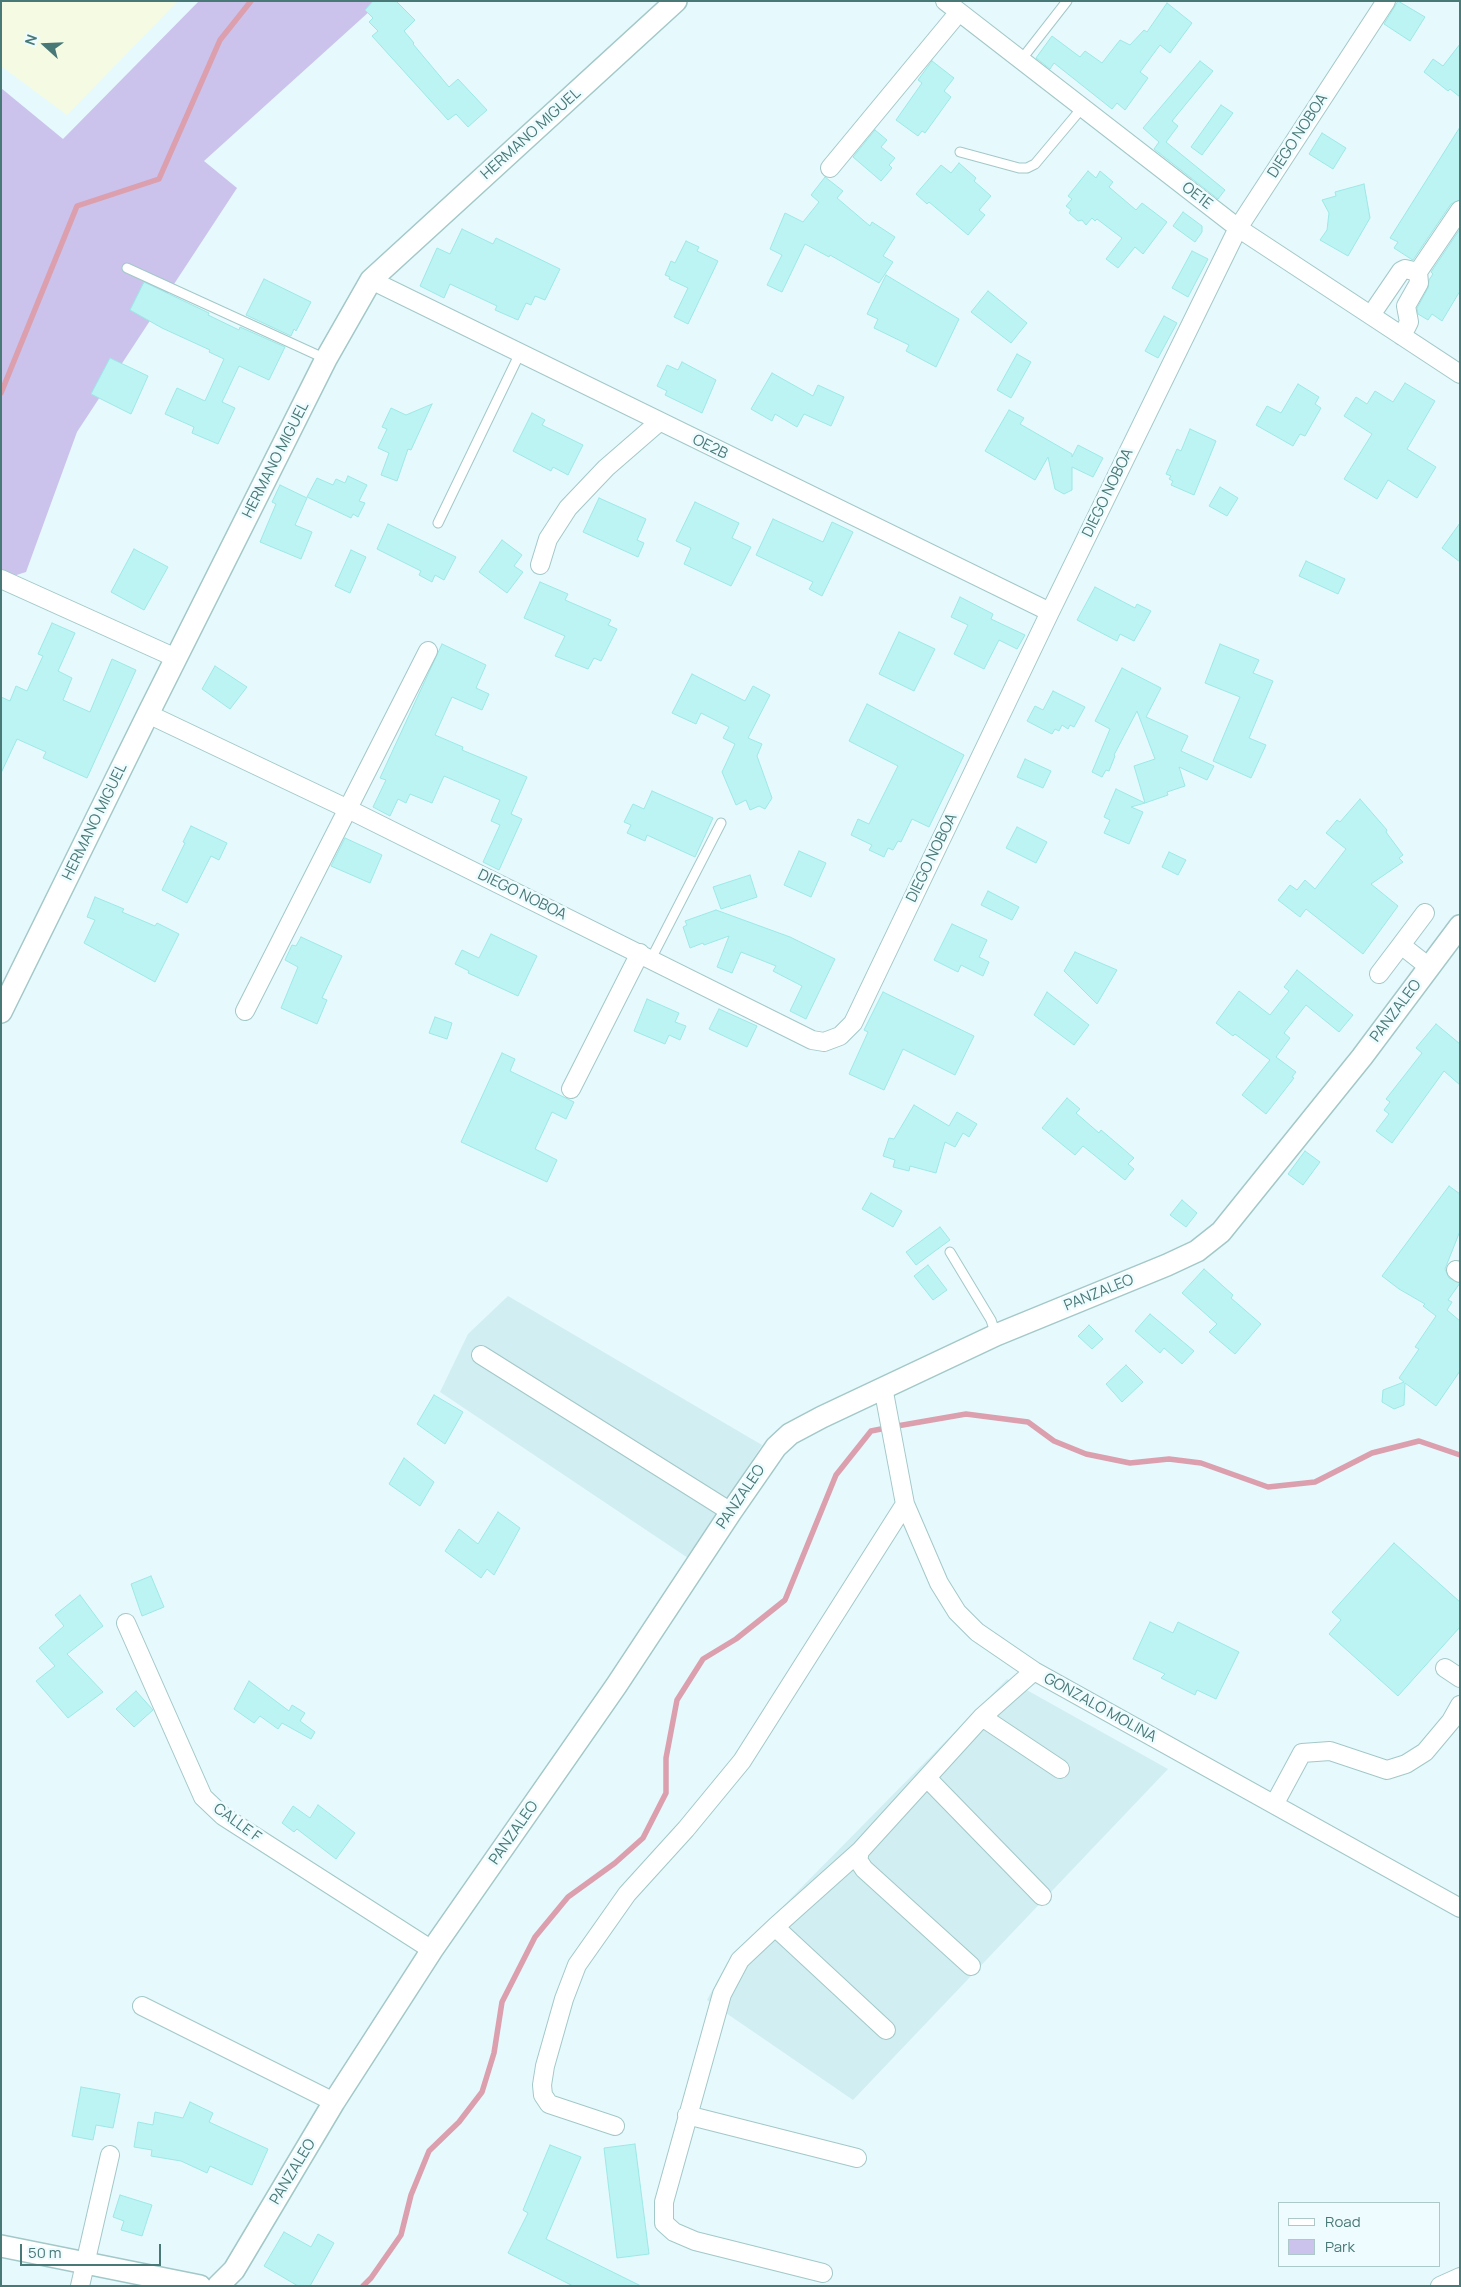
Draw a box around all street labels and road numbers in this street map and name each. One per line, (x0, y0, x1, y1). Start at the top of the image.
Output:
street label: HERMANO MIGUEL (477, 85, 585, 183)
street label: DIEGO NOBOA (1264, 91, 1332, 181)
street label: OE1E (1178, 179, 1216, 213)
street label: HERMANO MIGUEL (239, 399, 313, 521)
street label: OE2B (689, 431, 731, 463)
street label: DIEGO NOBOA (1079, 446, 1137, 540)
street label: HERMANO MIGUEL (59, 761, 131, 883)
street label: DIEGO NOBOA (903, 811, 961, 905)
street label: DIEGO NOBOA (475, 866, 569, 924)
street label: PANZALEO (1367, 976, 1425, 1046)
street label: PANZALEO (1062, 1271, 1136, 1315)
street label: PANZALEO (713, 1462, 769, 1532)
street label: GONZALO MOLINA (1041, 1670, 1159, 1746)
street label: PANZALEO (486, 1798, 542, 1868)
street label: CALLE F (210, 1800, 264, 1846)
street label: PANZALEO (266, 2136, 320, 2208)

